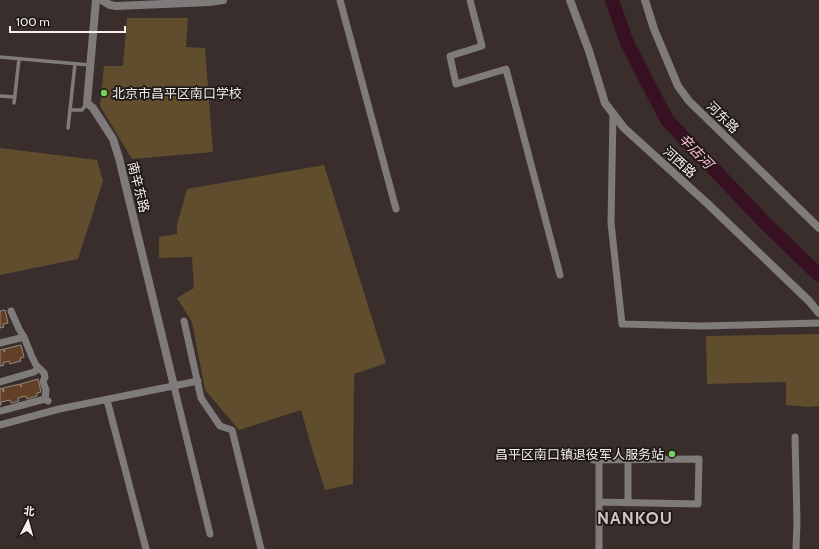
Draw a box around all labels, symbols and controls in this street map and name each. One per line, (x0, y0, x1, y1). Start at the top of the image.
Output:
scale bar (10, 8, 125, 34)
text: 100 m (16, 14, 50, 29)
place label: 北京市昌平区南口学校 (112, 85, 242, 101)
marker: 北京市昌平区南口学校 (99, 88, 109, 98)
street label: 河东路 (703, 98, 743, 136)
water label: 辛店河 (675, 130, 719, 175)
street label: 河西路 (660, 143, 700, 181)
street label: 南辛东路 (125, 160, 153, 214)
place label: 昌平区南口镇退役军人服务站 (495, 446, 664, 462)
marker: 昌平区南口镇退役军人服务站 (667, 449, 677, 459)
north arrow (8, 501, 48, 541)
text: 北 (23, 504, 35, 519)
district label: NANKOU (597, 508, 673, 528)

